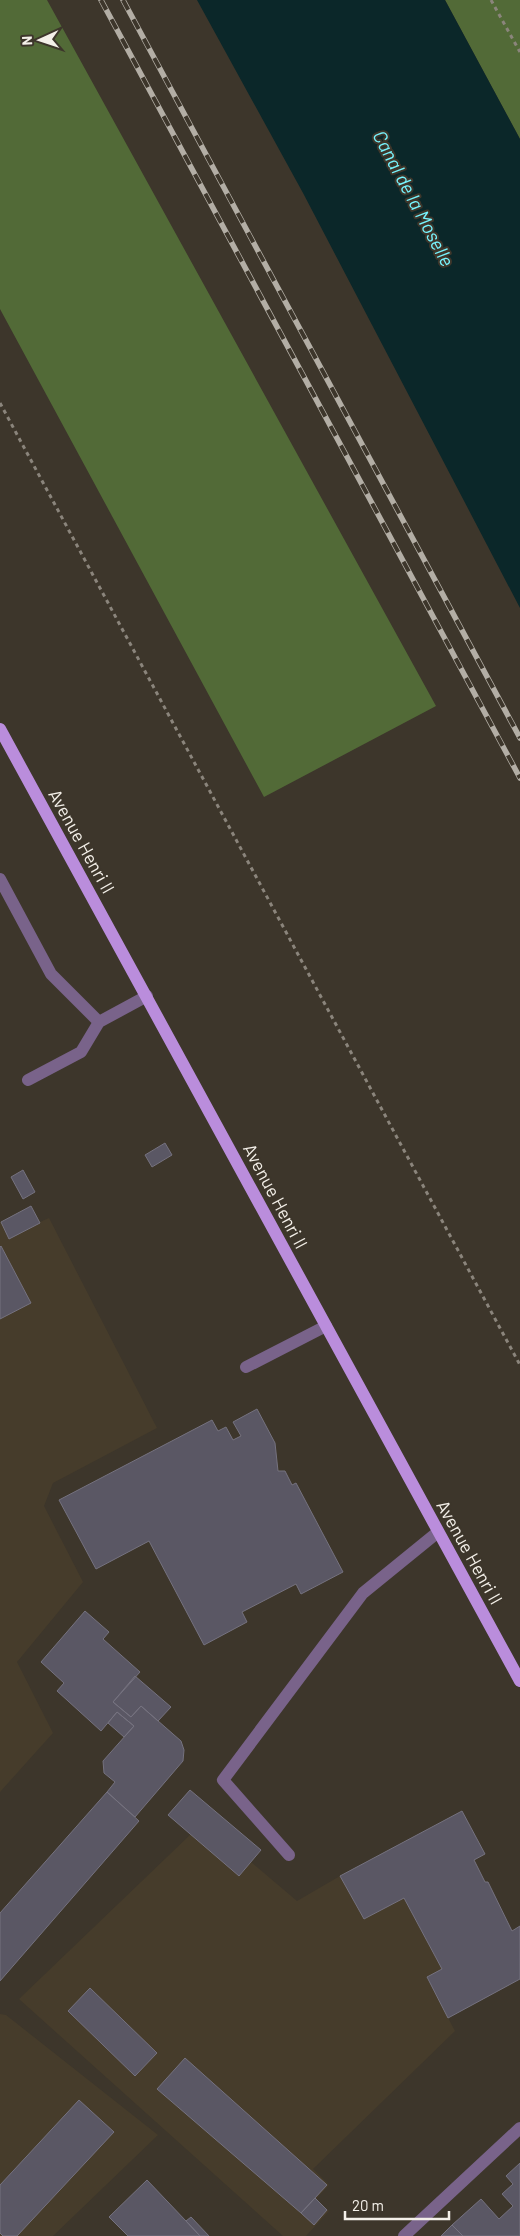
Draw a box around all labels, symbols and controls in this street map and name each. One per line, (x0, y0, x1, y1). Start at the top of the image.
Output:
north arrow (15, 15, 65, 65)
text: N (18, 36, 35, 46)
water label: Canal de la Moselle (368, 126, 460, 270)
street label: Avenue Henri II (44, 785, 120, 897)
street label: Avenue Henri II (239, 1140, 313, 1252)
street label: Avenue Henri II (432, 1496, 508, 1608)
scale bar (345, 2188, 449, 2220)
text: 20 m (352, 2196, 384, 2214)

